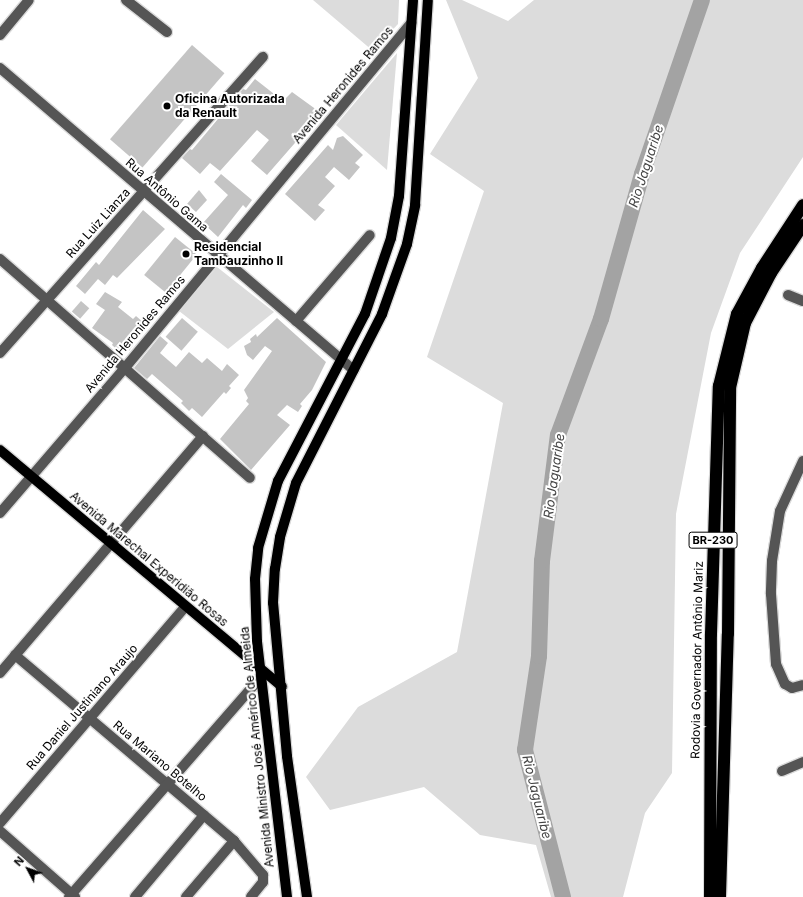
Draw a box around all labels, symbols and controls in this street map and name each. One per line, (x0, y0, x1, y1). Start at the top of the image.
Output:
street label: Avenida Heronides Ramos (290, 24, 396, 146)
place label: Oficina Autorizada da Renault (175, 92, 285, 120)
marker: Oficina Autorizada da Renault (162, 101, 172, 111)
water label: Rio Jaguaribe (625, 123, 667, 209)
street label: Rua Antônio Gama (123, 155, 211, 235)
street label: Rua Luiz Lianza (63, 185, 133, 261)
place label: Residencial Tambauzinho II (194, 240, 283, 268)
marker: Residencial Tambauzinho II (181, 249, 191, 259)
street label: Avenida Heronides Ramos (82, 273, 188, 395)
water label: Rio Jaguaribe (540, 432, 568, 520)
street label: Avenida Marechal Experidião Rosas (67, 489, 231, 629)
road number: BR-230 (688, 531, 738, 549)
street label: Rodovia Governador Antônio Mariz (688, 561, 706, 759)
street label: Avenida Ministro José Américo de Almeida (237, 626, 277, 868)
street label: Rua Daniel Justiniano Araujo (23, 641, 141, 773)
street label: Rua Mariano Botelho (110, 718, 210, 804)
water label: Rio Jaguaribe (519, 754, 555, 840)
north arrow (8, 849, 48, 889)
text: N (11, 853, 27, 869)

